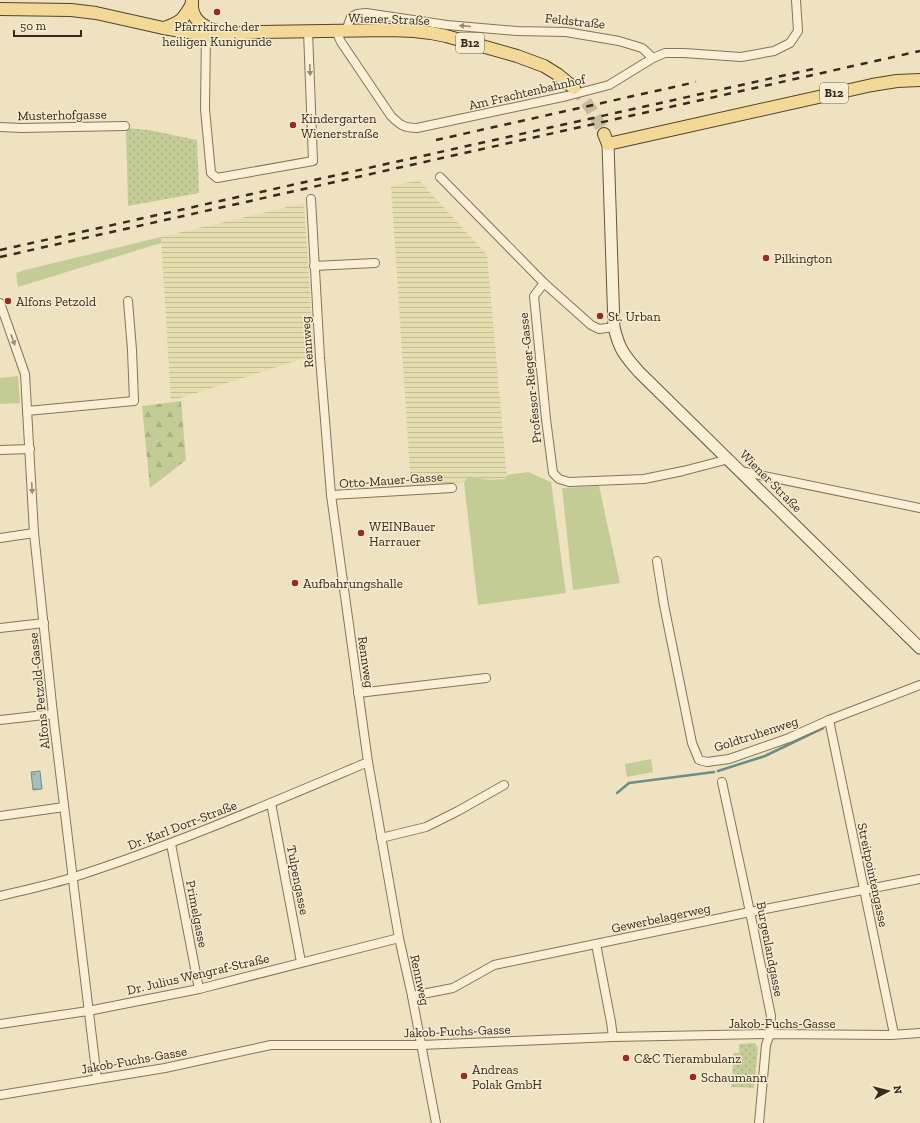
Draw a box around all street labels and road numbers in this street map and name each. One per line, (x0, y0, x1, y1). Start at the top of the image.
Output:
street label: Wiener Straße (348, 10, 430, 28)
street label: Feldstraße (544, 10, 606, 32)
road number: B12 (456, 33, 484, 53)
street label: Am Frachtenbahnhof (467, 71, 588, 113)
road number: B12 (820, 83, 848, 103)
street label: Musterhofgasse (17, 107, 107, 123)
street label: Professor-Rieger-Gasse (516, 312, 544, 444)
street label: Rennweg (298, 316, 316, 368)
street label: Wiener Straße (737, 447, 805, 515)
street label: Otto-Mauer-Gasse (339, 469, 443, 491)
street label: Alfons Petzold-Gasse (25, 632, 53, 750)
street label: Rennweg (355, 635, 377, 689)
street label: Goldtruhenweg (712, 713, 800, 755)
street label: Dr. Karl Dorr-Straße (125, 797, 239, 853)
street label: Streitpointengasse (855, 822, 891, 928)
street label: Tulpengasse (284, 844, 312, 916)
street label: Primelgasse (183, 879, 211, 949)
street label: Gewerbelagerweg (610, 900, 712, 936)
street label: Burgenlandgasse (753, 900, 787, 998)
street label: Dr. Julius Wengraf-Straße (125, 950, 271, 998)
street label: Rennweg (407, 953, 433, 1007)
street label: Jakob-Fuchs-Gasse (728, 1016, 836, 1031)
street label: Jakob-Fuchs-Gasse (403, 1022, 511, 1040)
street label: Jakob-Fuchs-Gasse (80, 1043, 188, 1077)

